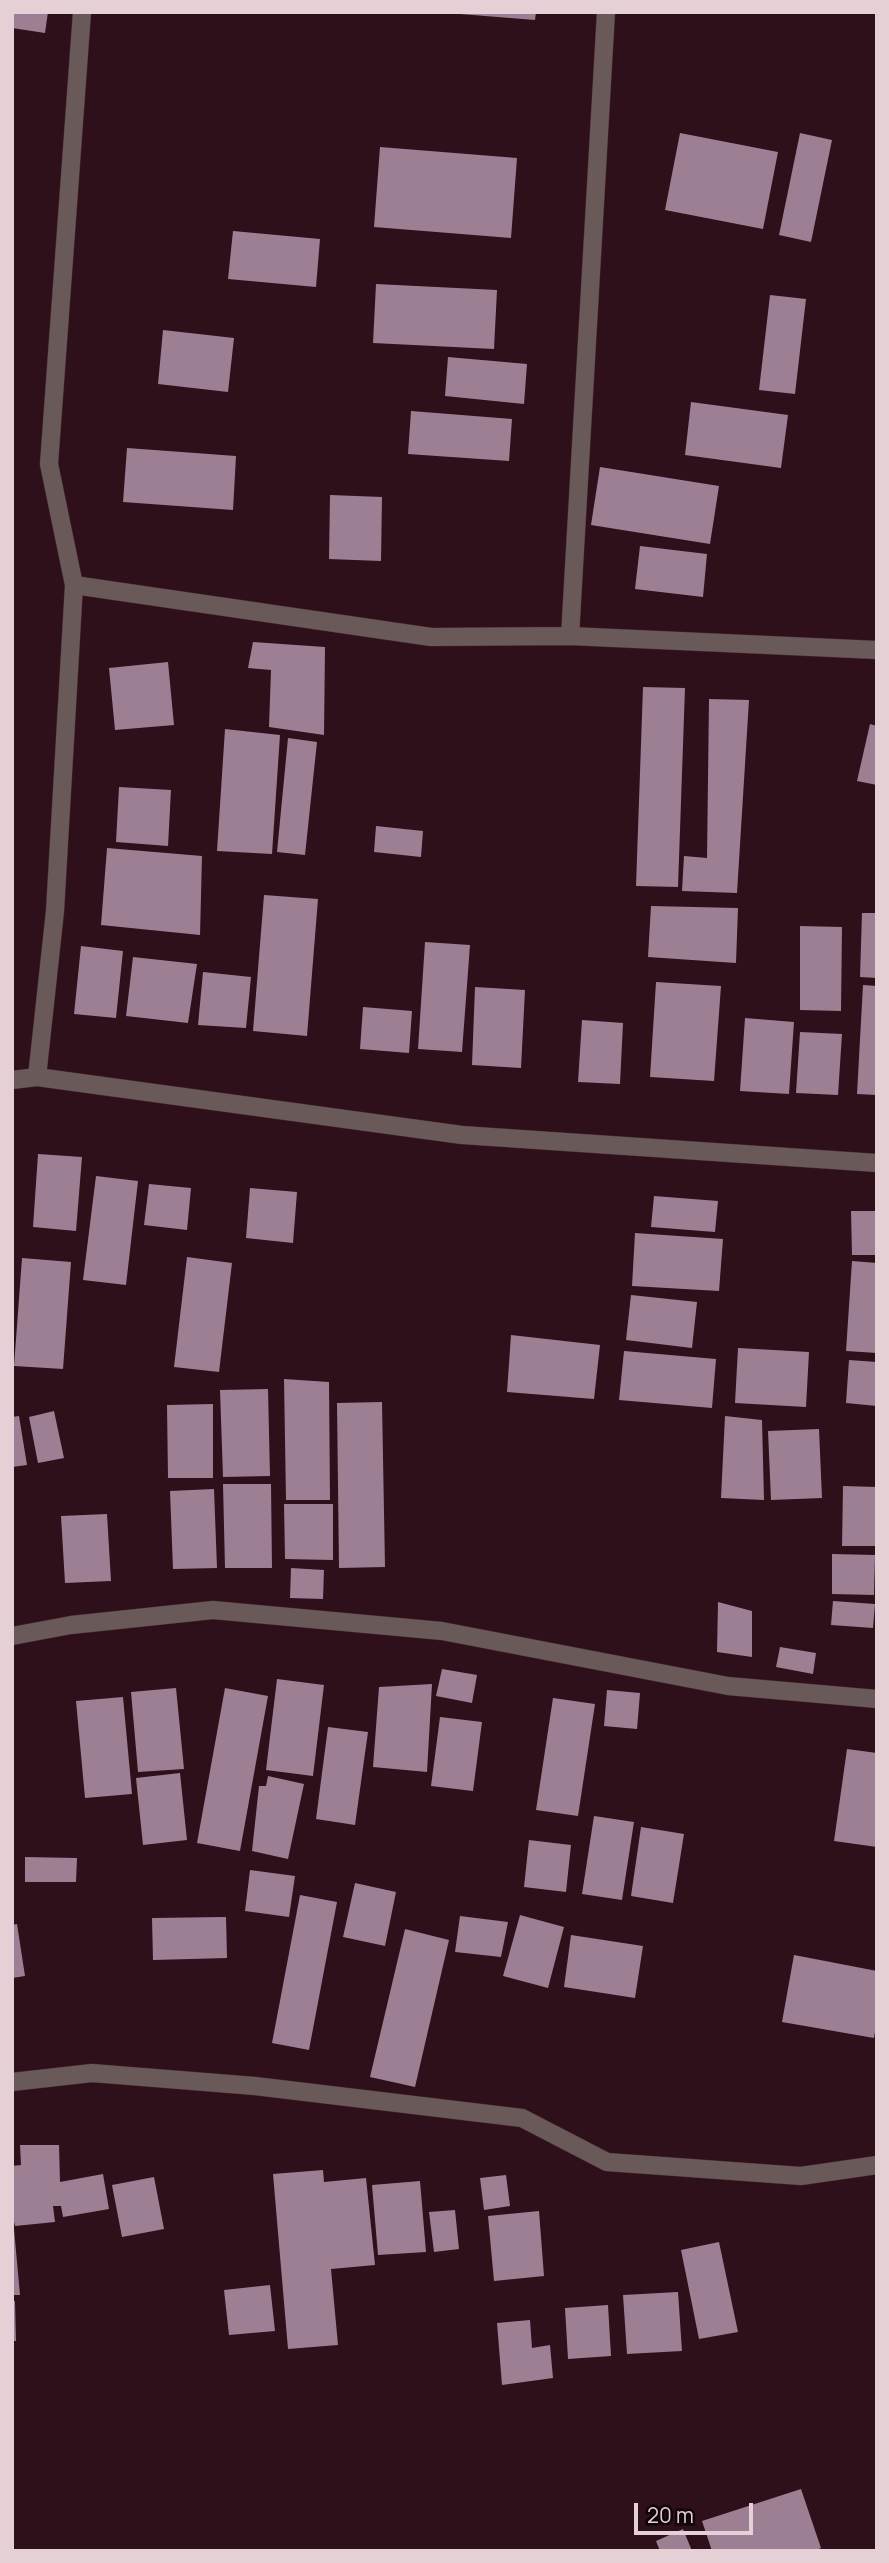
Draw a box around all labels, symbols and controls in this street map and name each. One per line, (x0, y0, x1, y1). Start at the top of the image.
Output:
scale bar (637, 2490, 756, 2534)
text: 20 m (647, 2501, 694, 2529)

